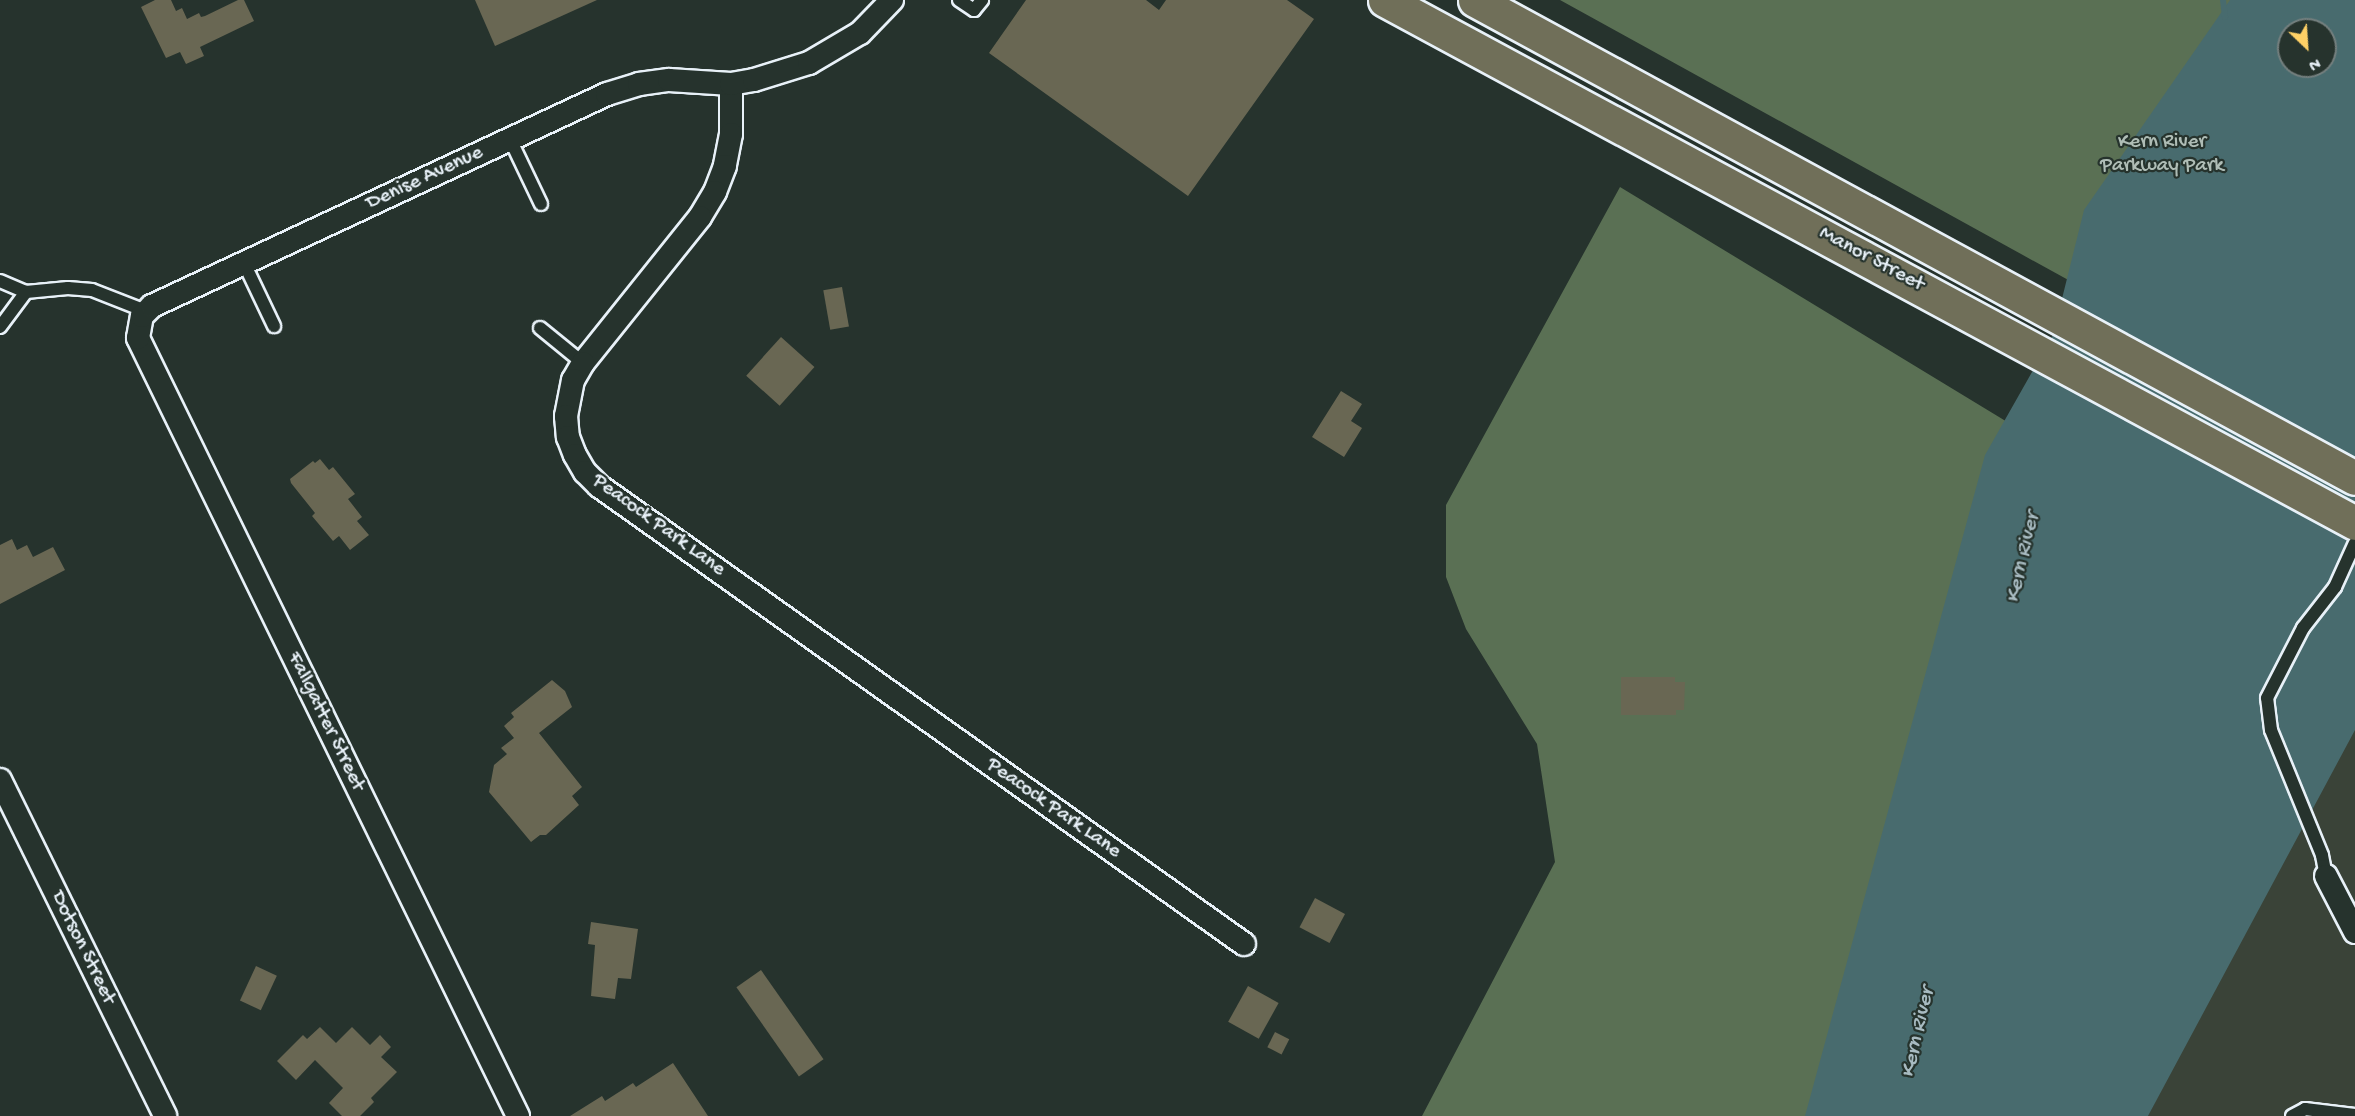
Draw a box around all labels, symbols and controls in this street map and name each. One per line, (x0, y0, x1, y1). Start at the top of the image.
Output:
north arrow (2277, 18, 2337, 78)
text: N (2305, 52, 2323, 74)
park label: Kern River Parkway Park (2100, 130, 2224, 180)
street label: Denise Avenue (363, 141, 487, 217)
street label: Manor Street (1814, 222, 1928, 298)
street label: Peacock Park Lane (586, 469, 730, 583)
water label: Kern River (2001, 510, 2047, 606)
street label: Fallgatter Street (280, 648, 370, 796)
street label: Peacock Park Lane (981, 753, 1125, 865)
street label: Dotson Street (44, 887, 120, 1009)
water label: Kern River (1896, 985, 1942, 1081)

